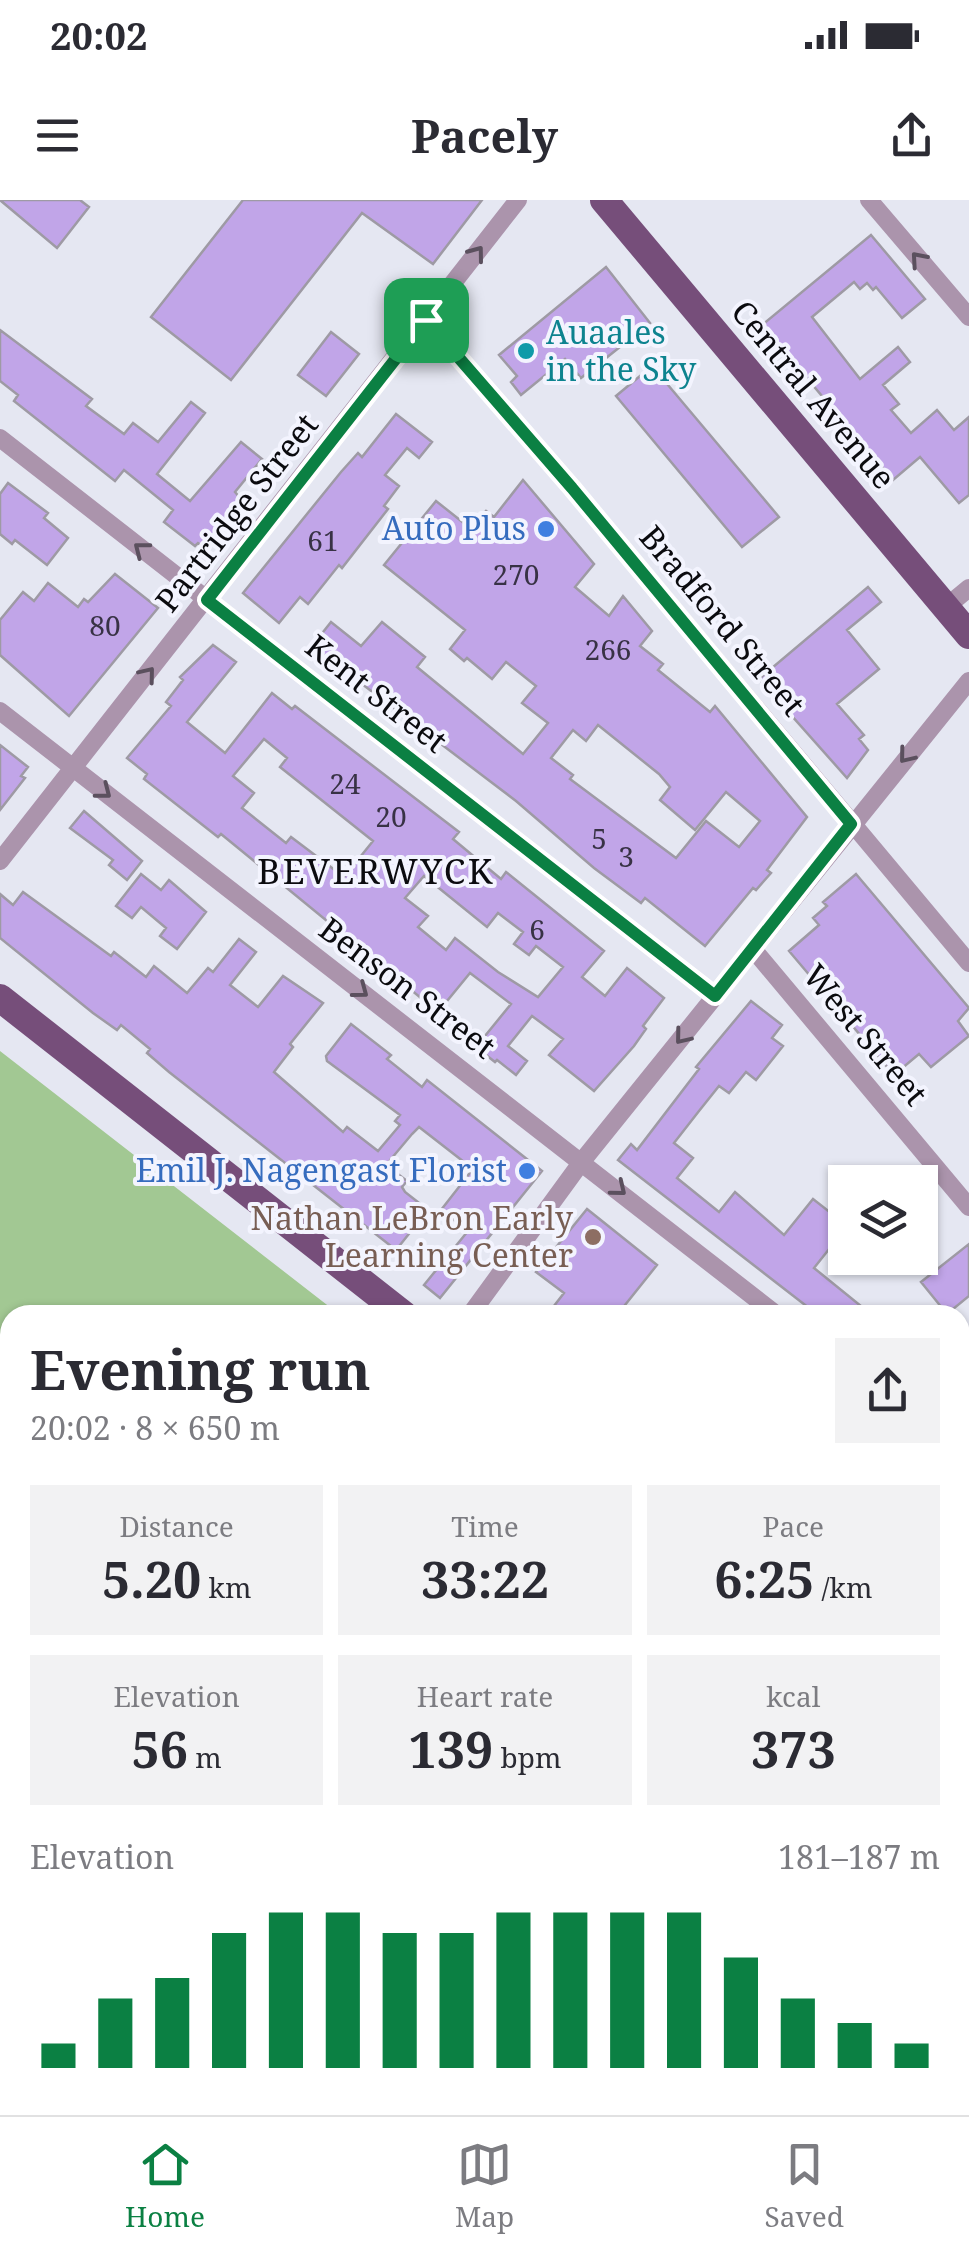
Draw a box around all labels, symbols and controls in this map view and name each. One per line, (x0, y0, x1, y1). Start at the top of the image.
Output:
text: 20:02 (50, 9, 147, 61)
text: Pacely (411, 105, 558, 166)
icon: menu (30, 108, 85, 163)
icon: share (884, 108, 939, 163)
one-way arrow (466, 246, 483, 264)
one-way arrow (912, 252, 930, 271)
pin (384, 278, 469, 363)
street label: Central Avenue (723, 291, 906, 497)
icon: arrive (399, 293, 454, 348)
place label: Auaales in the Sky (546, 310, 697, 390)
marker: Auaales in the Sky (515, 340, 537, 362)
street label: Partridge Street (145, 404, 327, 620)
place label: Auto Plus (382, 506, 526, 549)
street label: Bradford Street (631, 516, 815, 724)
marker: Auto Plus (535, 518, 557, 540)
house number: 61 (307, 521, 339, 559)
one-way arrow (135, 543, 153, 560)
house number: 270 (493, 555, 539, 593)
house number: 80 (89, 606, 121, 644)
street label: Kent Street (297, 624, 456, 762)
house number: 266 (585, 630, 631, 668)
one-way arrow (136, 668, 154, 686)
one-way arrow (900, 744, 918, 762)
house number: 24 (329, 764, 361, 802)
one-way arrow (93, 781, 111, 798)
house number: 20 (375, 797, 407, 835)
house number: 5 (591, 819, 607, 857)
house number: 3 (618, 837, 634, 875)
district label: BEVERWYCK (257, 847, 495, 894)
street label: Benson Street (311, 907, 505, 1067)
house number: 6 (529, 910, 545, 948)
street label: West Street (794, 954, 938, 1114)
one-way arrow (350, 980, 368, 997)
one-way arrow (676, 1026, 694, 1044)
place label: Emil J. Nagengast Florist (136, 1148, 507, 1191)
marker: Emil J. Nagengast Florist (516, 1160, 538, 1182)
map controls (828, 1165, 938, 1275)
button: layers (828, 1165, 938, 1275)
one-way arrow (608, 1177, 626, 1195)
place label: Nathan LeBron Early Learning Center (251, 1196, 574, 1276)
marker: Nathan LeBron Early Learning Center (582, 1226, 604, 1248)
text: Evening run (30, 1331, 371, 1406)
button: share (835, 1338, 940, 1443)
text: 20:02 · 8 × 650 m (30, 1406, 280, 1449)
text: Distance (119, 1507, 234, 1545)
text: Time (451, 1507, 519, 1545)
text: Pace (763, 1507, 824, 1545)
text: 5.20 (102, 1545, 201, 1613)
text: 33:22 (421, 1545, 549, 1613)
text: 6:25 (714, 1545, 814, 1613)
text: km (201, 1568, 251, 1606)
text: /km (814, 1568, 872, 1606)
text: Elevation (114, 1677, 240, 1715)
text: Heart rate (417, 1677, 553, 1715)
text: kcal (766, 1677, 820, 1715)
text: 56 (132, 1715, 188, 1783)
text: 139 (409, 1715, 493, 1783)
text: 373 (751, 1715, 836, 1783)
text: m (188, 1738, 222, 1776)
text: bpm (493, 1738, 561, 1776)
text: Elevation (30, 1835, 174, 1878)
text: 181–187 m (778, 1835, 940, 1878)
tab: Home (125, 2137, 205, 2235)
tab: Map (455, 2137, 514, 2235)
tab: Saved (765, 2137, 844, 2235)

